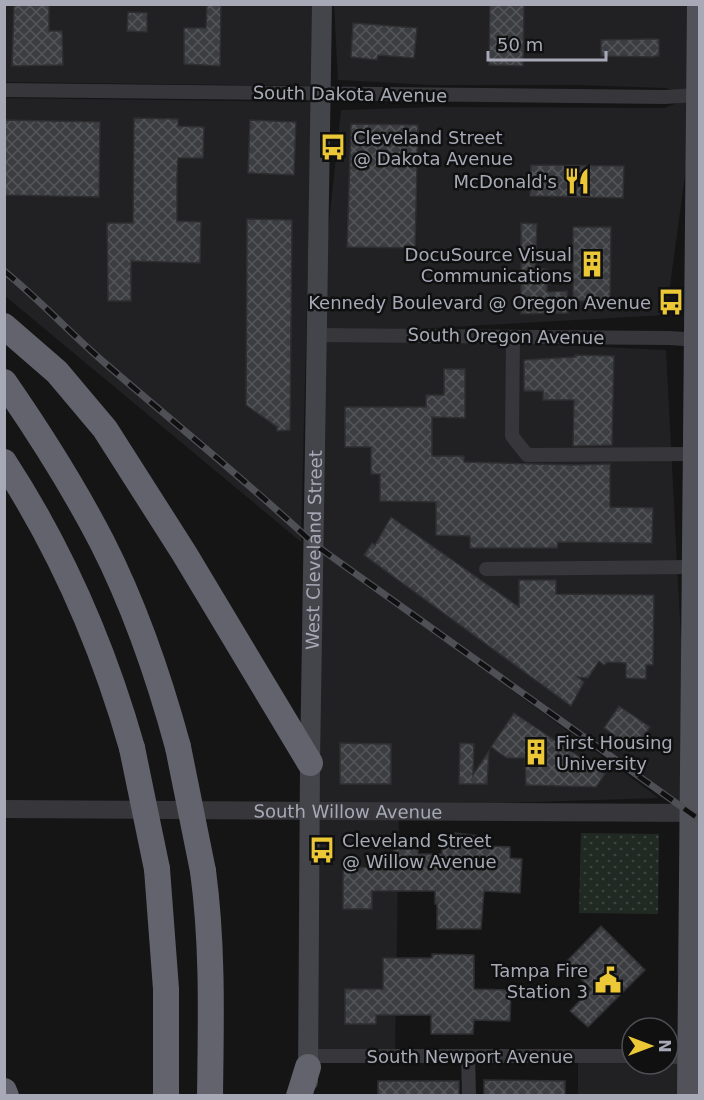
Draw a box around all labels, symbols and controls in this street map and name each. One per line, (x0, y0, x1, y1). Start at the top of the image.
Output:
scale bar (488, 24, 606, 62)
text: 50 m (497, 34, 543, 55)
street label: South Dakota Avenue (253, 82, 447, 106)
place label: Cleveland Street @ Dakota Avenue (353, 127, 513, 169)
bus stop icon: Cleveland Street @ Dakota Avenue (318, 132, 348, 162)
restaurant icon: McDonald's (562, 166, 592, 196)
place label: McDonald's (454, 171, 557, 192)
place label: DocuSource Visual Communications (405, 244, 572, 286)
building icon: DocuSource Visual Communications (577, 249, 607, 279)
bus stop icon: Kennedy Boulevard @ Oregon Avenue (656, 287, 686, 317)
place label: Kennedy Boulevard @ Oregon Avenue (308, 292, 651, 313)
street label: South Oregon Avenue (407, 324, 605, 348)
street label: West Cleveland Street (301, 450, 325, 650)
place label: First Housing University (556, 732, 673, 774)
building icon: First Housing University (521, 737, 551, 767)
street label: South Willow Avenue (253, 800, 443, 822)
place label: Cleveland Street @ Willow Avenue (342, 830, 496, 872)
bus stop icon: Cleveland Street @ Willow Avenue (307, 835, 337, 865)
place label: Tampa Fire Station 3 (490, 960, 588, 1002)
public building icon: Tampa Fire Station 3 (593, 965, 623, 995)
north arrow (620, 1016, 680, 1076)
text: N (655, 1039, 674, 1053)
street label: South Newport Avenue (367, 1046, 573, 1067)

